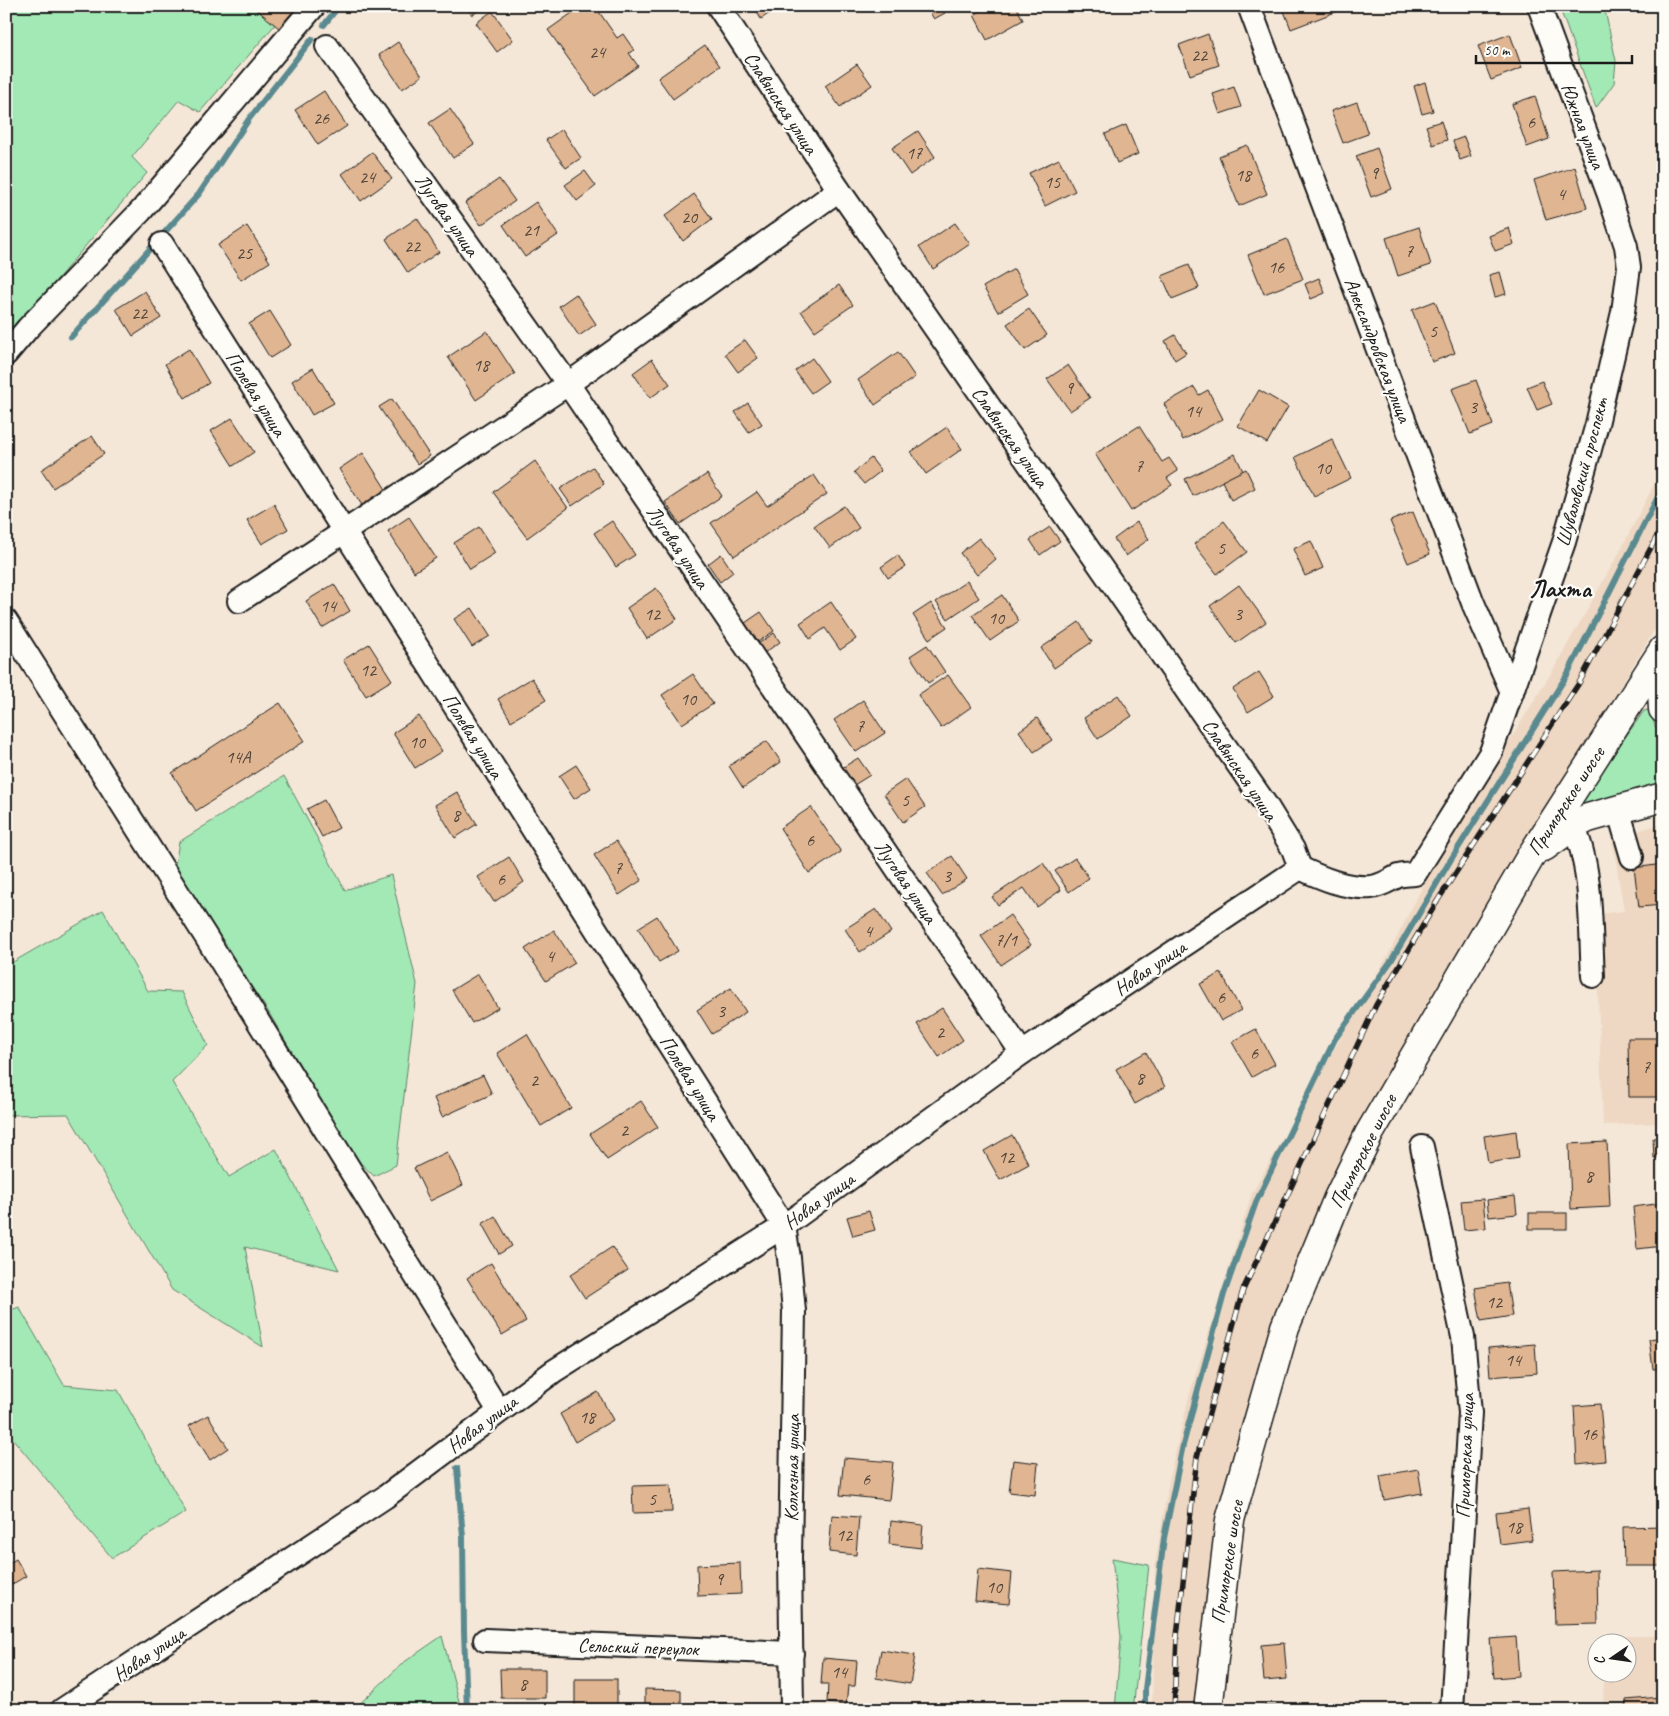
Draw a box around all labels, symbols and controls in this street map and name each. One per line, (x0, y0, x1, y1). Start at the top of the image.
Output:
scale bar (1476, 32, 1633, 64)
house number: 24 (589, 41, 607, 63)
text: 50 m (1484, 41, 1511, 60)
house number: 22 (1191, 44, 1209, 66)
street label: Славянская улица (738, 47, 824, 160)
street label: Южная улица (1555, 80, 1611, 174)
house number: 26 (313, 107, 330, 129)
house number: 6 (1527, 111, 1536, 133)
house number: 17 (906, 142, 923, 164)
house number: 9 (1370, 162, 1380, 184)
house number: 18 (1235, 164, 1253, 186)
house number: 24 (359, 166, 377, 188)
street label: Луговая улица (410, 169, 485, 262)
house number: 15 (1044, 171, 1061, 193)
house number: 4 (1557, 183, 1567, 205)
house number: 20 (681, 206, 699, 228)
house number: 21 (523, 219, 540, 241)
house number: 22 (404, 235, 422, 257)
house number: 7 (1405, 240, 1414, 262)
house number: 25 (236, 242, 253, 264)
house number: 16 (1268, 256, 1285, 278)
street label: Александровская улица (1339, 274, 1418, 428)
house number: 22 (131, 302, 149, 324)
house number: 5 (1429, 320, 1438, 342)
street label: Полевая улица (220, 347, 293, 442)
house number: 18 (473, 354, 491, 376)
house number: 9 (1065, 377, 1075, 399)
street label: Славянская улица (966, 382, 1055, 493)
street label: Шуваловский проспект (1550, 394, 1614, 549)
house number: 3 (1469, 396, 1479, 418)
house number: 14 (1185, 400, 1203, 422)
house number: 7 (1135, 455, 1144, 477)
house number: 10 (1315, 457, 1333, 479)
street label: Луговая улица (641, 501, 716, 594)
house number: 5 (1217, 537, 1226, 559)
district label: Лахта (1529, 573, 1593, 605)
house number: 14 (320, 595, 338, 617)
house number: 12 (644, 603, 662, 625)
house number: 3 (1234, 603, 1244, 625)
house number: 10 (988, 607, 1006, 629)
house number: 12 (360, 659, 378, 681)
house number: 10 (680, 688, 698, 710)
street label: Полевая улица (437, 689, 510, 784)
street label: Славянская улица (1197, 714, 1284, 827)
house number: 7 (856, 715, 865, 737)
house number: 10 (409, 731, 427, 753)
street label: Приморское шоссе (1522, 741, 1611, 860)
house number: 14А (225, 746, 252, 768)
house number: 5 (901, 789, 910, 811)
house number: 8 (452, 804, 462, 826)
house number: 6 (806, 829, 815, 851)
street label: Луговая улица (869, 836, 944, 929)
house number: 7 (614, 857, 623, 879)
house number: 3 (943, 865, 953, 887)
house number: 6 (497, 868, 506, 890)
house number: 4 (864, 920, 874, 942)
house number: 7/1 (995, 929, 1018, 951)
street label: Новая улица (1109, 934, 1192, 1001)
house number: 4 (546, 945, 556, 967)
house number: 6 (1217, 986, 1226, 1008)
house number: 3 (717, 1000, 727, 1022)
house number: 2 (936, 1021, 946, 1043)
street label: Полевая улица (654, 1031, 727, 1126)
house number: 6 (1250, 1042, 1259, 1064)
house number: 7 (1642, 1056, 1651, 1078)
house number: 8 (1136, 1067, 1146, 1089)
house number: 2 (530, 1069, 540, 1091)
street label: Приморское шоссе (1324, 1089, 1403, 1212)
house number: 2 (620, 1119, 630, 1141)
house number: 12 (998, 1146, 1016, 1168)
house number: 8 (1585, 1165, 1595, 1187)
street label: Новая улица (779, 1166, 861, 1235)
house number: 12 (1486, 1291, 1504, 1313)
house number: 14 (1505, 1349, 1523, 1371)
street label: Новая улица (442, 1388, 524, 1459)
street label: Приморская улица (1450, 1392, 1480, 1519)
house number: 18 (579, 1406, 597, 1428)
street label: Колхозная улица (779, 1413, 805, 1522)
house number: 16 (1581, 1423, 1598, 1445)
house number: 6 (862, 1468, 871, 1490)
house number: 5 (648, 1488, 657, 1510)
street label: Приморское шоссе (1205, 1497, 1249, 1625)
house number: 18 (1506, 1516, 1524, 1538)
house number: 12 (836, 1524, 854, 1546)
house number: 9 (715, 1568, 725, 1590)
house number: 10 (986, 1576, 1004, 1598)
street label: Новая улица (108, 1620, 191, 1687)
street label: Сельский переулок (577, 1632, 700, 1662)
north arrow (1586, 1634, 1636, 1684)
text: С (1590, 1653, 1609, 1666)
house number: 14 (831, 1661, 849, 1683)
house number: 8 (519, 1673, 529, 1695)

